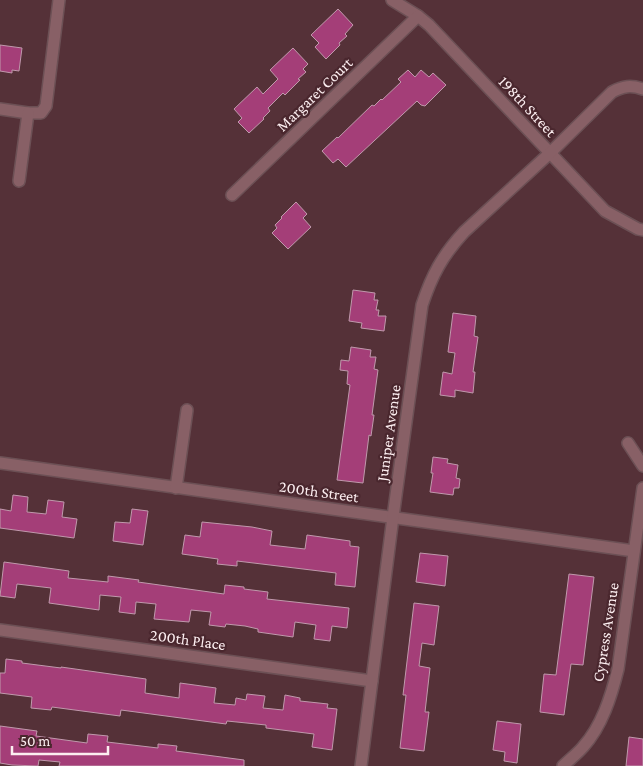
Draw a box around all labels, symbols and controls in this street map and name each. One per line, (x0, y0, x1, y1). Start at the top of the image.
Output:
street label: Margaret Court (273, 54, 357, 135)
street label: 198th Street (495, 73, 560, 141)
street label: Juniper Avenue (373, 384, 405, 485)
street label: 200th Street (278, 478, 360, 506)
street label: Cypress Avenue (589, 581, 623, 683)
street label: 200th Place (149, 626, 227, 653)
scale bar (12, 724, 109, 756)
text: 50 m (20, 733, 50, 749)

